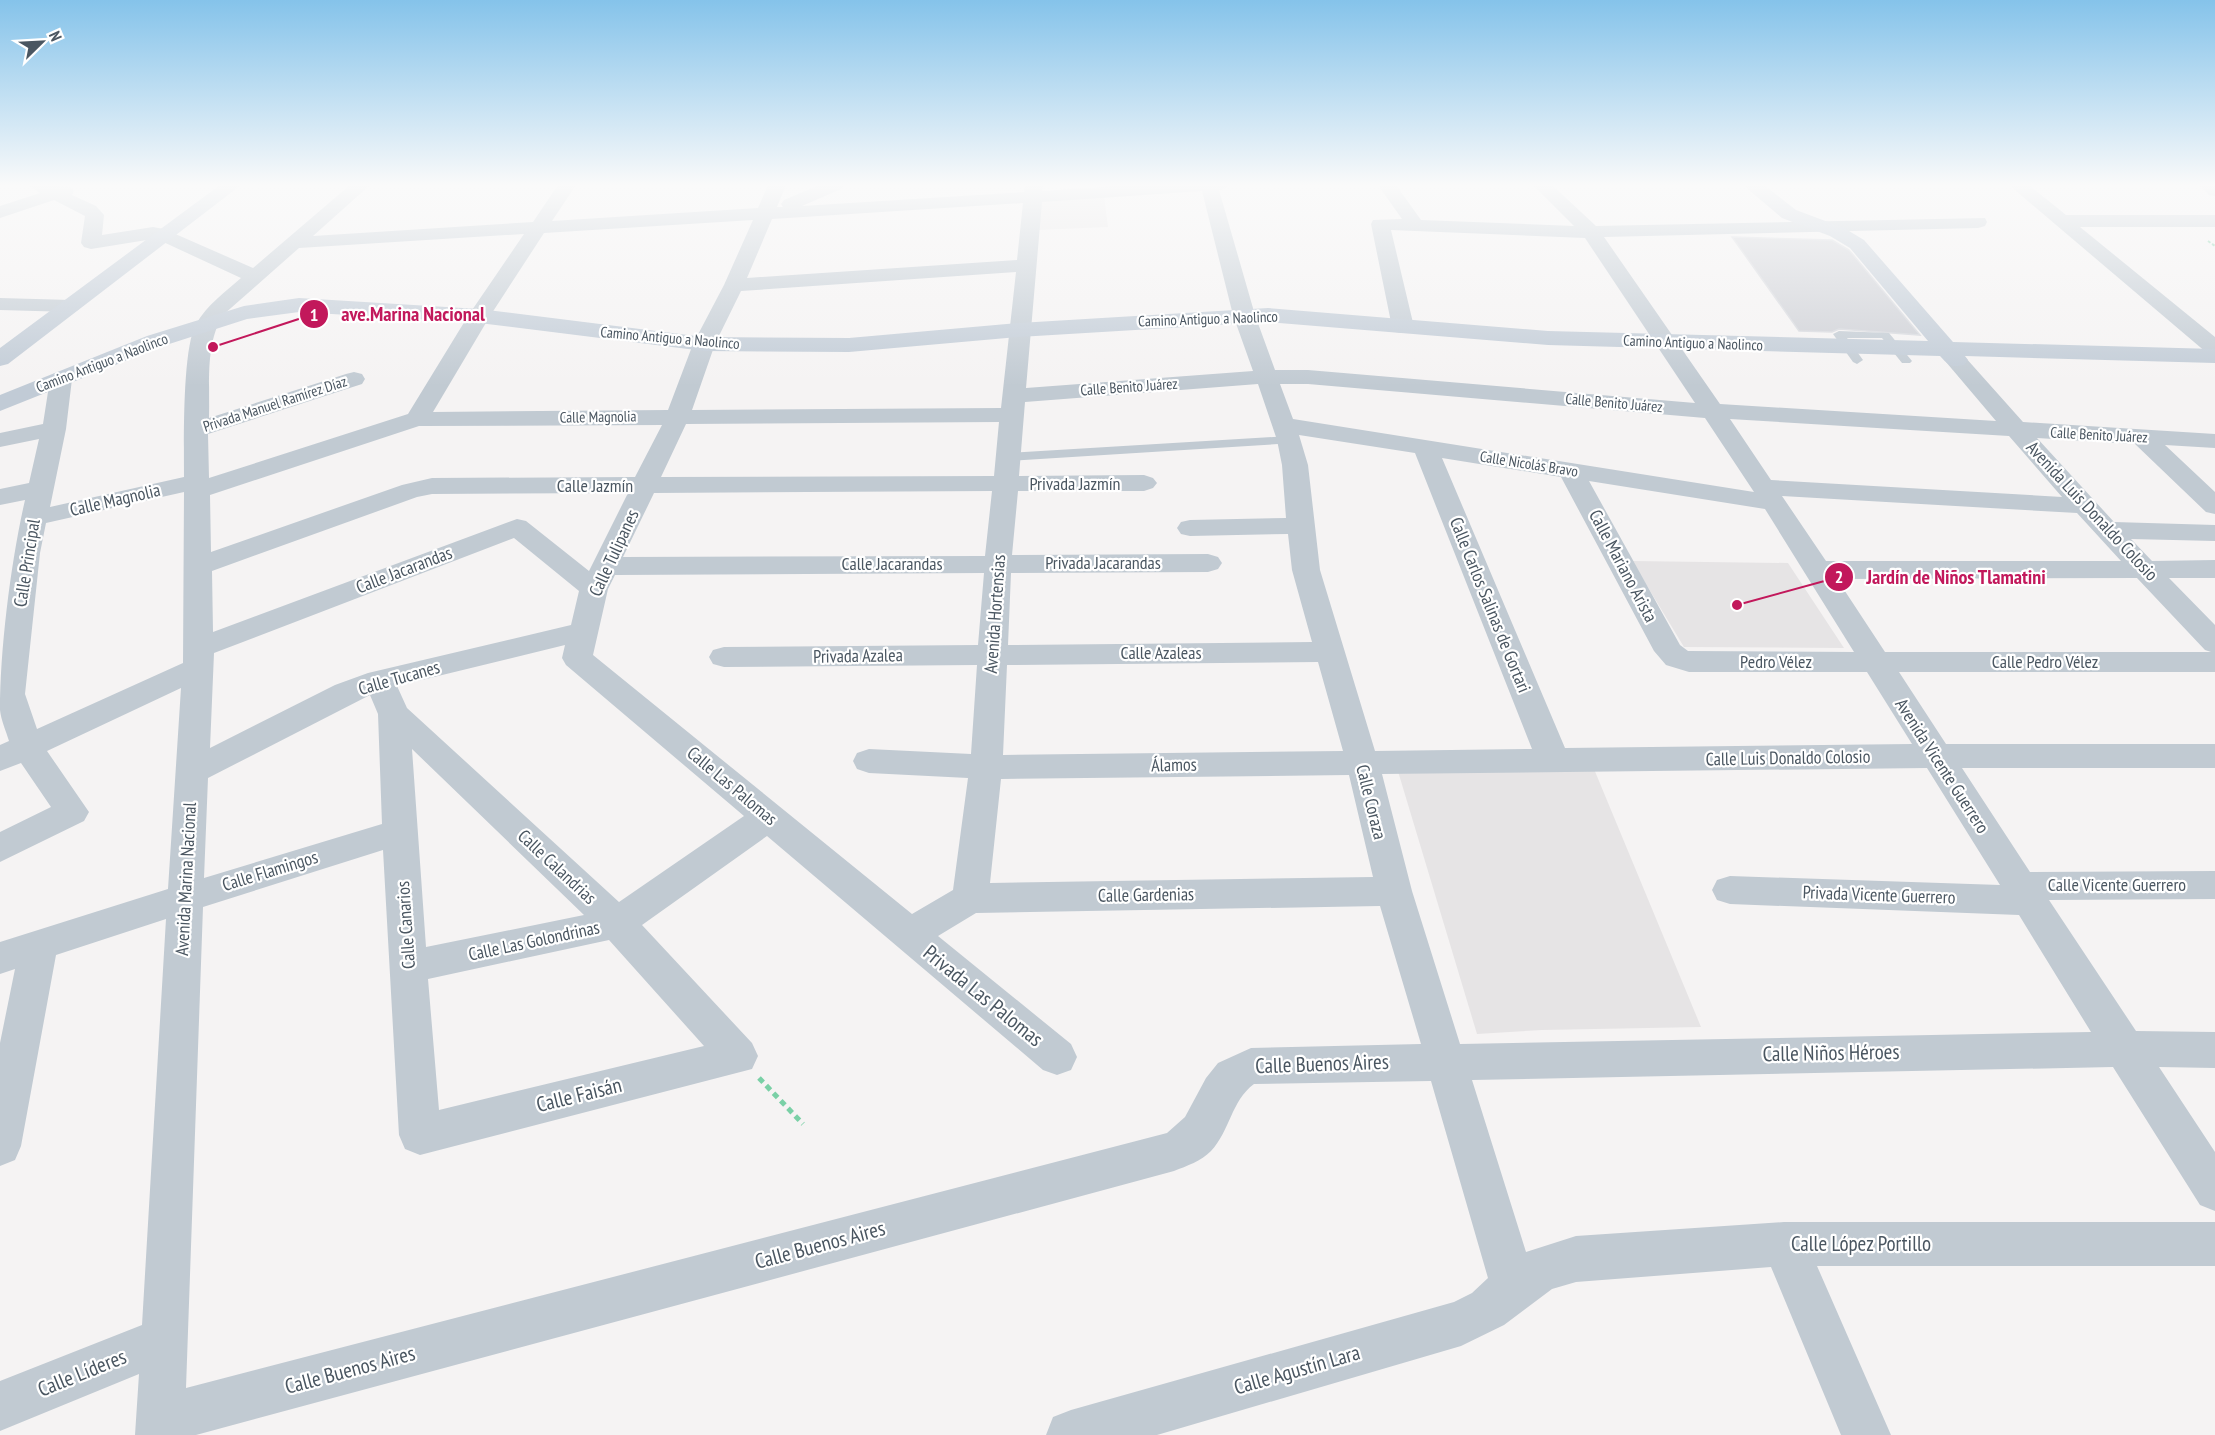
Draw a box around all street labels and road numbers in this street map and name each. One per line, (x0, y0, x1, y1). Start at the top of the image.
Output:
street label: Camino Antiguo a Naolinco (1138, 307, 1278, 330)
street label: Camino Antiguo a Naolinco (600, 322, 741, 353)
street label: Camino Antiguo a Naolinco (33, 329, 171, 396)
street label: Camino Antiguo a Naolinco (1623, 331, 1763, 354)
street label: Privada Manuel Ramírez Díaz (201, 371, 349, 436)
street label: Calle Benito Juárez (1080, 374, 1178, 399)
street label: Calle Benito Juárez (1565, 389, 1663, 416)
street label: Calle Magnolia (559, 406, 637, 427)
street label: Calle Benito Juárez (2050, 422, 2148, 447)
street label: Avenida Luis Donaldo Colosio (2022, 436, 2163, 586)
street label: Calle Nicolás Bravo (1479, 446, 1580, 481)
street label: Privada Jazmín (1029, 472, 1121, 495)
street label: Calle Jazmín (557, 474, 633, 497)
street label: Calle Magnolia (67, 478, 162, 521)
street label: Calle Tulipanes (583, 506, 644, 600)
street label: Calle Mariano Arista (1584, 506, 1663, 626)
street label: Calle Carlos Salinas de Gortari (1445, 514, 1536, 696)
street label: Calle Principal (8, 516, 45, 609)
street label: Calle Jacarandas (353, 541, 455, 598)
street label: Privada Jacarandas (1045, 551, 1161, 574)
street label: Calle Jacarandas (841, 552, 943, 575)
street label: Avenida Hortensias (979, 554, 1010, 674)
street label: Calle Azaleas (1120, 641, 1202, 664)
street label: Privada Azalea (813, 643, 903, 668)
street label: Pedro Vélez (1740, 650, 1812, 673)
street label: Calle Pedro Vélez (1992, 650, 2098, 673)
street label: Calle Tucanes (355, 655, 442, 700)
street label: Avenida Vicente Guerrero (1890, 694, 1995, 838)
street label: Calle Las Palomas (682, 741, 782, 830)
street label: Calle Luis Donaldo Colosio (1705, 745, 1871, 770)
street label: Álamos (1151, 753, 1197, 776)
street label: Calle Coraza (1351, 762, 1392, 842)
street label: Avenida Marina Nacional (170, 801, 201, 956)
street label: Calle Calandrias (513, 824, 601, 909)
street label: Calle Flamingos (219, 845, 320, 896)
street label: Calle Vicente Guerrero (2048, 873, 2186, 896)
street label: Calle Canarios (391, 880, 420, 970)
street label: Privada Vicente Guerrero (1802, 880, 1956, 909)
street label: Calle Gardenias (1098, 882, 1194, 907)
street label: Calle Las Golondrinas (466, 915, 602, 966)
street label: Privada Las Palomas (918, 939, 1049, 1052)
street label: Calle Niños Héroes (1762, 1038, 1900, 1067)
street label: Calle Buenos Aires (1255, 1048, 1389, 1079)
street label: Calle Faisán (533, 1071, 624, 1118)
street label: Calle Buenos Aires (752, 1214, 888, 1275)
street label: Calle López Portillo (1791, 1230, 1931, 1257)
street label: Calle Buenos Aires (282, 1339, 418, 1400)
street label: Calle Agustín Lara (1231, 1339, 1363, 1400)
street label: Calle Líderes (34, 1343, 130, 1403)

